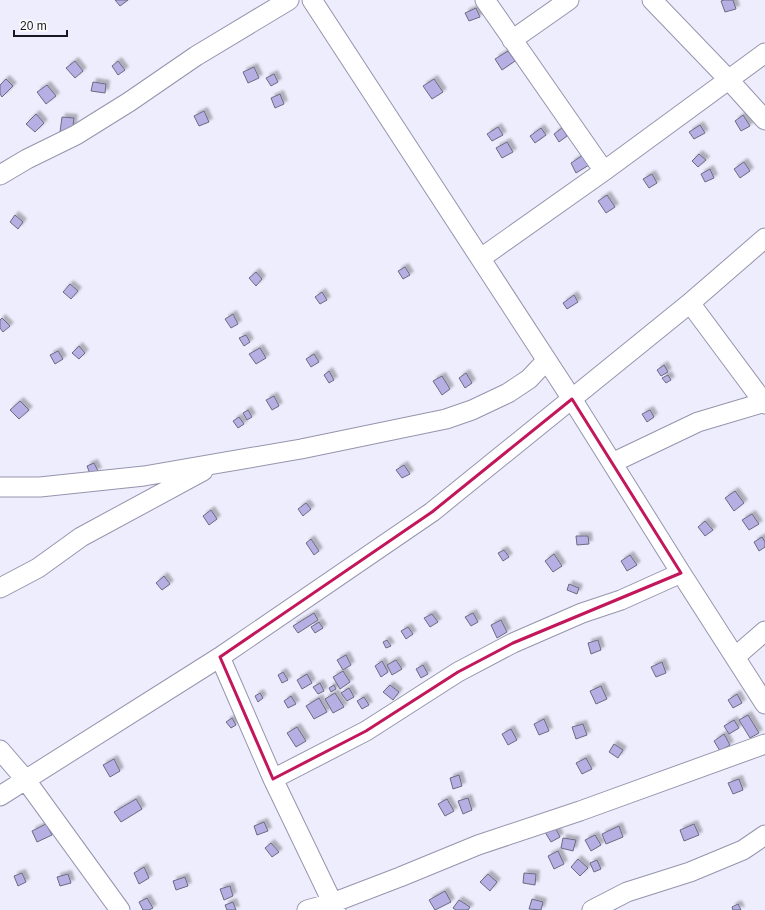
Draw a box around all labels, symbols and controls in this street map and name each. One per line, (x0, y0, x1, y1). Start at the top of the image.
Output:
scale bar (14, 12, 67, 38)
text: 20 m (20, 19, 47, 33)

